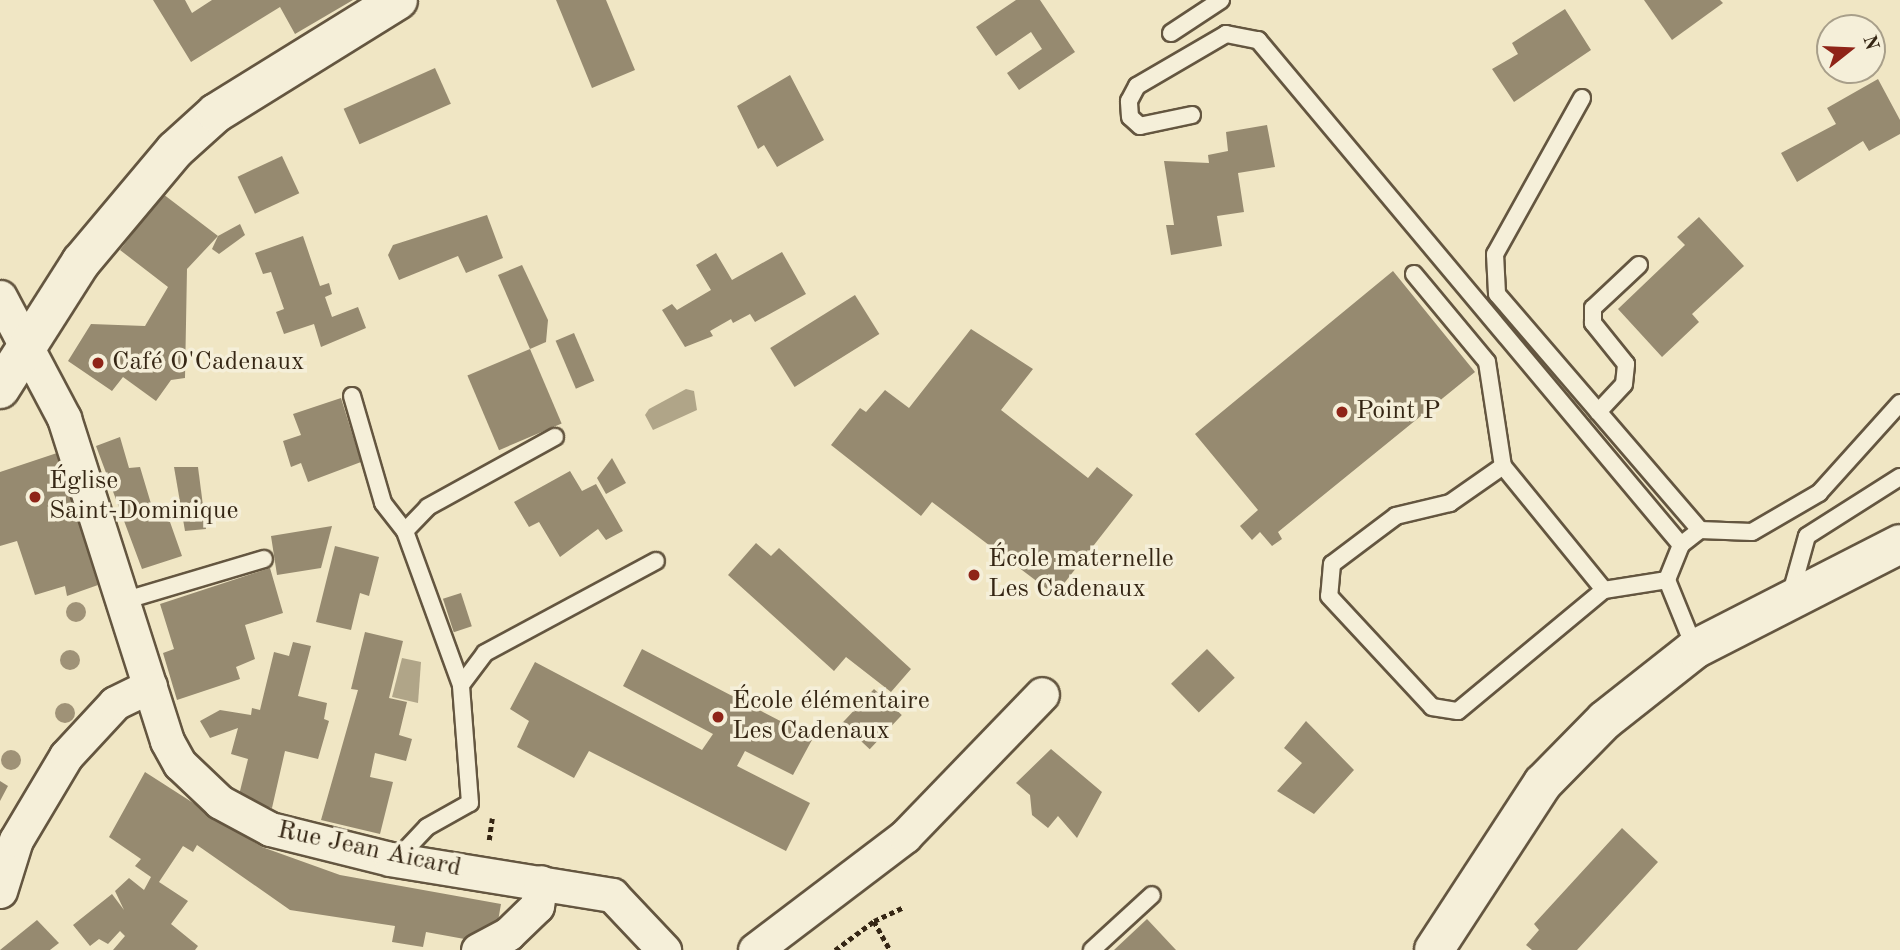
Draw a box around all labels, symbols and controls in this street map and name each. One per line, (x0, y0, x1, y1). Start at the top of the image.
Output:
north arrow (1816, 14, 1886, 84)
text: N (1858, 33, 1881, 53)
place label: Café O'Cadenaux (112, 347, 305, 379)
marker: Café O'Cadenaux (90, 355, 106, 371)
place label: Point P (1356, 396, 1440, 428)
marker: Point P (1334, 404, 1350, 420)
place label: Église Saint-Dominique (49, 466, 239, 528)
marker: Église Saint-Dominique (27, 489, 43, 505)
place label: École maternelle Les Cadenaux (988, 544, 1174, 606)
marker: École maternelle Les Cadenaux (966, 567, 982, 583)
place label: École élémentaire Les Cadenaux (732, 686, 930, 748)
marker: École élémentaire Les Cadenaux (710, 709, 726, 725)
street label: Rue Jean Aicard (274, 815, 464, 885)

